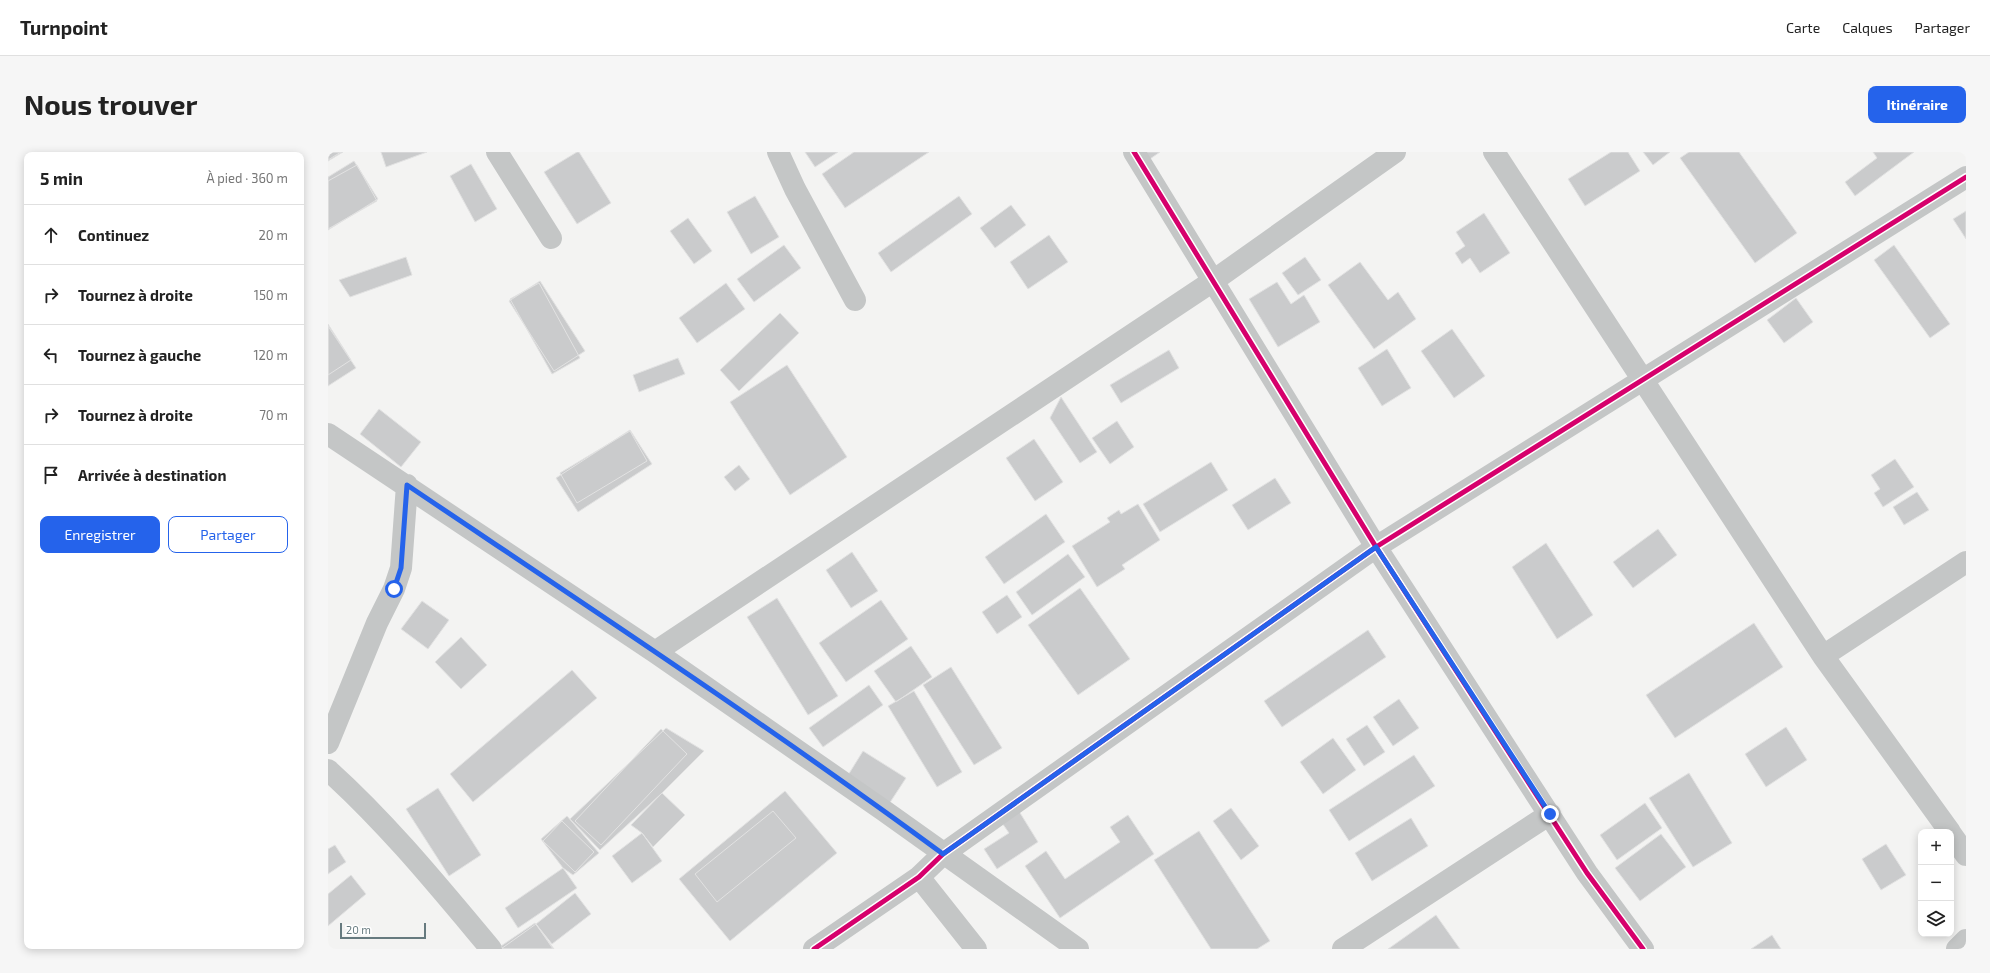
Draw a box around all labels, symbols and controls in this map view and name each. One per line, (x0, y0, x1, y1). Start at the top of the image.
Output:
text: Turnpoint (20, 16, 108, 39)
text: Carte (1786, 19, 1820, 36)
text: Calques (1842, 19, 1893, 36)
text: Partager (1915, 19, 1970, 36)
button: Itinéraire (1868, 86, 1966, 123)
text: Nous trouver (24, 87, 197, 121)
text: 5 min (40, 168, 83, 188)
text: À pied · 360 m (206, 170, 288, 186)
icon: ahead (40, 224, 62, 246)
text: Continuez (78, 226, 149, 244)
text: 20 m (259, 227, 288, 243)
icon: right (40, 284, 62, 306)
text: Tournez à droite (78, 286, 193, 304)
text: 150 m (254, 287, 288, 303)
icon: left (40, 344, 62, 366)
text: Tournez à gauche (78, 346, 201, 364)
text: 120 m (253, 347, 288, 363)
icon: right (40, 404, 62, 426)
text: Tournez à droite (78, 406, 193, 424)
text: 70 m (259, 407, 288, 423)
icon: arrive (40, 464, 62, 486)
text: Arrivée à destination (78, 466, 226, 484)
button: Enregistrer (40, 516, 160, 553)
button: Partager (168, 516, 288, 553)
route start (385, 580, 403, 598)
route end (1541, 805, 1559, 823)
map controls (1918, 829, 1954, 937)
button: + (1918, 829, 1954, 865)
button: − (1918, 865, 1954, 901)
button: layers (1918, 901, 1954, 937)
scale bar (340, 921, 426, 940)
text: 20 m (346, 923, 371, 936)

